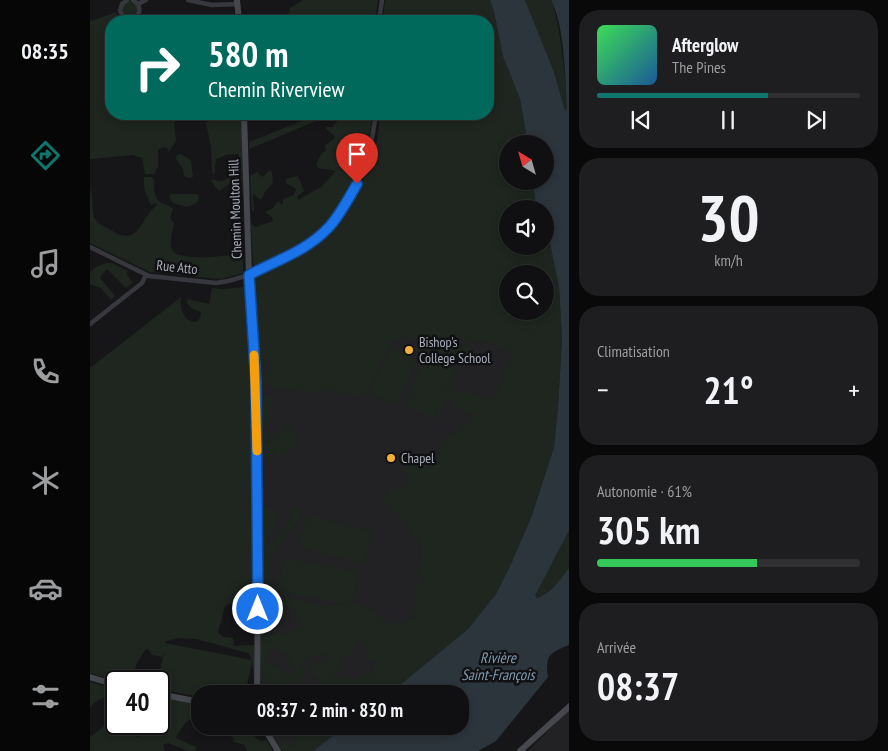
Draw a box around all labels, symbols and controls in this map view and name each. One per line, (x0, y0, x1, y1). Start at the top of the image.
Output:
text: 580 m (208, 31, 289, 77)
text: Afterglow (672, 33, 738, 57)
icon: right (125, 35, 190, 100)
text: 08:35 (21, 37, 69, 65)
text: The Pines (672, 57, 726, 77)
text: Chemin Riverview (208, 75, 344, 103)
icon: previous (627, 106, 655, 134)
icon: pause (714, 106, 742, 134)
icon: next (802, 106, 830, 134)
pin (336, 133, 378, 184)
north arrow (499, 135, 554, 190)
map controls (499, 135, 554, 320)
icon: directions (28, 138, 63, 173)
icon: arrive (343, 140, 371, 168)
street label: Chemin Moulton Hill (224, 158, 246, 259)
text: 30 (697, 175, 760, 259)
button: sound (499, 200, 554, 255)
icon: music (28, 246, 63, 281)
text: km/h (714, 250, 743, 270)
street label: Rue Atto (156, 256, 198, 278)
button: search (499, 265, 554, 320)
place label: Bishop's College School (419, 333, 491, 367)
text: Climatisation (597, 341, 670, 361)
marker: Bishop's College School (403, 344, 415, 356)
icon: phone (28, 354, 63, 389)
text: 21° (703, 365, 754, 414)
text: − (597, 371, 609, 408)
text: + (848, 371, 860, 408)
place label: Chapel (401, 449, 435, 467)
marker: Chapel (385, 452, 397, 464)
icon: climate (28, 463, 63, 498)
text: Autonomie · 61% (597, 481, 692, 501)
text: 305 km (597, 505, 700, 554)
icon: car (28, 571, 63, 606)
position arrow (231, 582, 283, 634)
text: Arrivée (597, 637, 636, 657)
water label: Rivière Saint-François (461, 648, 537, 684)
text: 08:37 (597, 661, 679, 710)
speed limit sign: 40 (105, 670, 170, 735)
icon: filters (28, 679, 63, 714)
text: 08:37 · 2 min · 830 m (257, 698, 403, 722)

